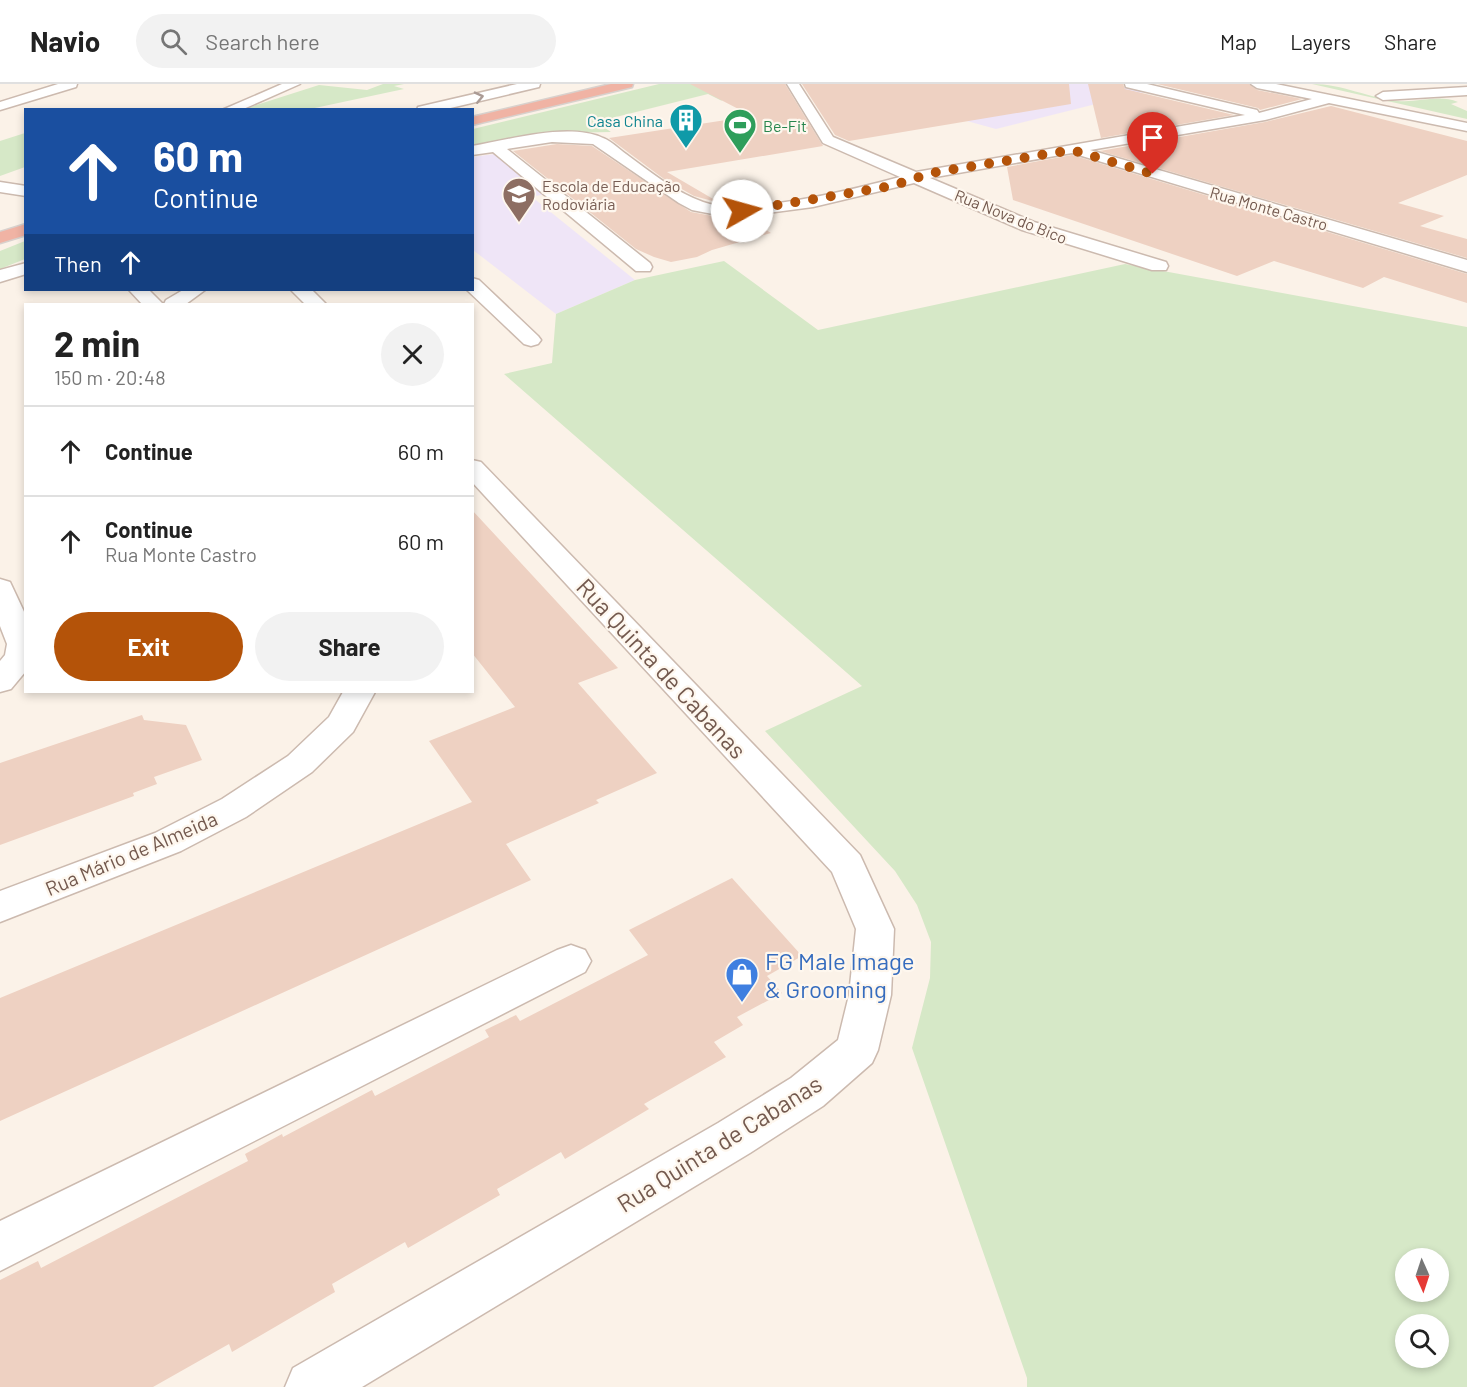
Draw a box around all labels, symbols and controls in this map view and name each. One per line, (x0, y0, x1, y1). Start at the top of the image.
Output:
search box (136, 14, 556, 68)
text: Navio (30, 24, 100, 58)
icon: search (157, 25, 190, 58)
text: Search here (205, 28, 320, 54)
text: Map (1220, 29, 1257, 54)
text: Layers (1290, 29, 1351, 54)
text: Share (1384, 29, 1437, 54)
one-way arrow (473, 91, 483, 104)
building icon: Casa China (668, 102, 704, 149)
sports icon: Be-Fit (722, 107, 758, 154)
place label: Casa China (587, 111, 663, 130)
pin (1127, 112, 1178, 174)
place label: Be-Fit (763, 116, 807, 135)
icon: arrive (1136, 121, 1169, 154)
text: 60 m (153, 130, 243, 180)
icon: ahead (54, 132, 132, 210)
school or university icon: Escola de Educação Rodoviária (501, 176, 537, 223)
place label: Escola de Educação Rodoviária (542, 176, 680, 213)
position arrow (710, 179, 774, 243)
text: Continue (153, 181, 259, 213)
street label: Rua Monte Castro (1208, 182, 1330, 234)
street label: Rua Nova do Bico (952, 185, 1070, 247)
icon: ahead (114, 246, 147, 279)
text: Then (54, 250, 102, 276)
text: 2 min (54, 321, 140, 364)
button: close (381, 323, 444, 386)
text: 150 m · 20:48 (54, 365, 166, 389)
icon: ahead (54, 435, 87, 468)
text: Continue (105, 438, 193, 464)
text: 60 m (398, 438, 444, 464)
text: Continue (105, 516, 193, 542)
icon: ahead (54, 525, 87, 558)
text: 60 m (398, 528, 444, 554)
text: Rua Monte Castro (105, 542, 257, 566)
street label: Rua Quinta de Cabanas (571, 572, 753, 764)
button: Exit (54, 612, 243, 681)
button: Share (255, 612, 444, 681)
street label: Rua Mário de Almeida (41, 806, 221, 900)
place label: FG Male Image & Grooming (765, 946, 915, 1003)
shop icon: FG Male Image & Grooming (724, 956, 760, 1003)
street label: Rua Quinta de Cabanas (611, 1068, 827, 1218)
north arrow (1395, 1248, 1449, 1302)
map controls (1395, 1248, 1449, 1368)
button: search (1395, 1314, 1449, 1368)

